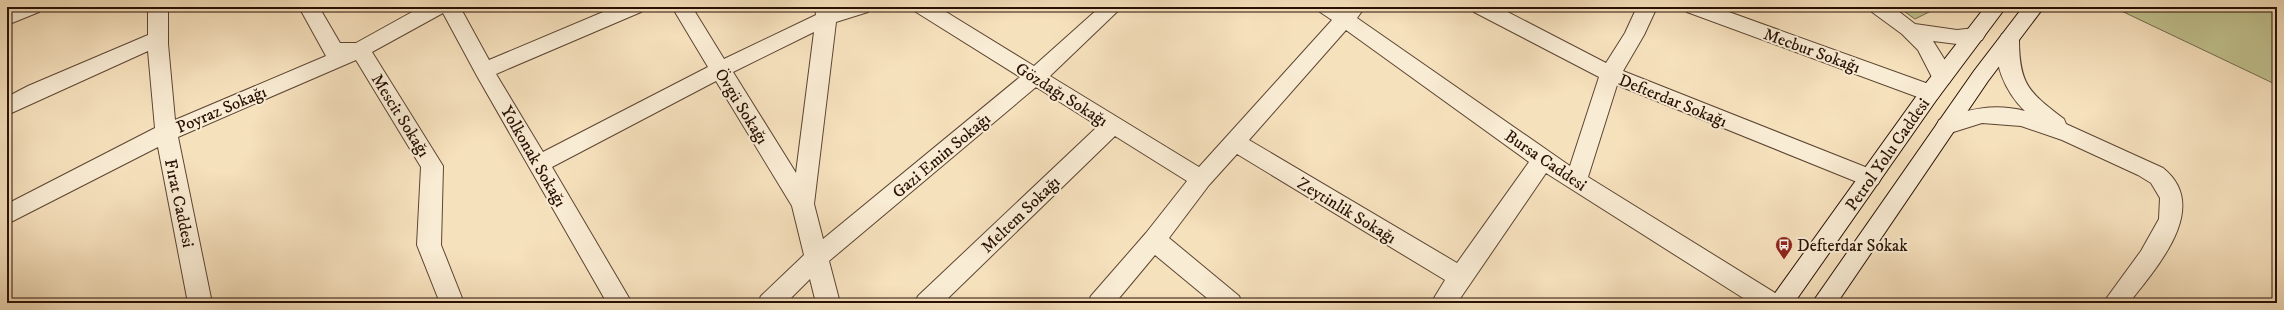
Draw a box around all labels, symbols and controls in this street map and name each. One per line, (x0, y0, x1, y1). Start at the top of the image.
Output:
street label: Mecbur Sokağı (1760, 23, 1863, 79)
street label: Gözdağı Sokağı (1011, 58, 1112, 132)
street label: Övgü Sokağı (709, 65, 773, 148)
street label: Defterdar Sokağı (1615, 69, 1730, 133)
street label: Mescit Sokağı (366, 70, 434, 161)
street label: Poyraz Sokağı (173, 81, 270, 139)
street label: Petrol Yolu Caddesi (1841, 94, 1935, 215)
street label: Yolkonak Sokağı (495, 102, 571, 211)
street label: Gazi Emin Sokağı (888, 108, 995, 203)
street label: Bursa Caddesi (1500, 125, 1591, 196)
street label: Fırat Caddesi (159, 157, 199, 250)
street label: Meltem Sokağı (976, 171, 1065, 258)
street label: Zeytinlik Sokağı (1293, 173, 1400, 249)
bus stop icon: Defterdar Sokak (1774, 235, 1794, 260)
place label: Defterdar Sokak (1797, 235, 1908, 257)

